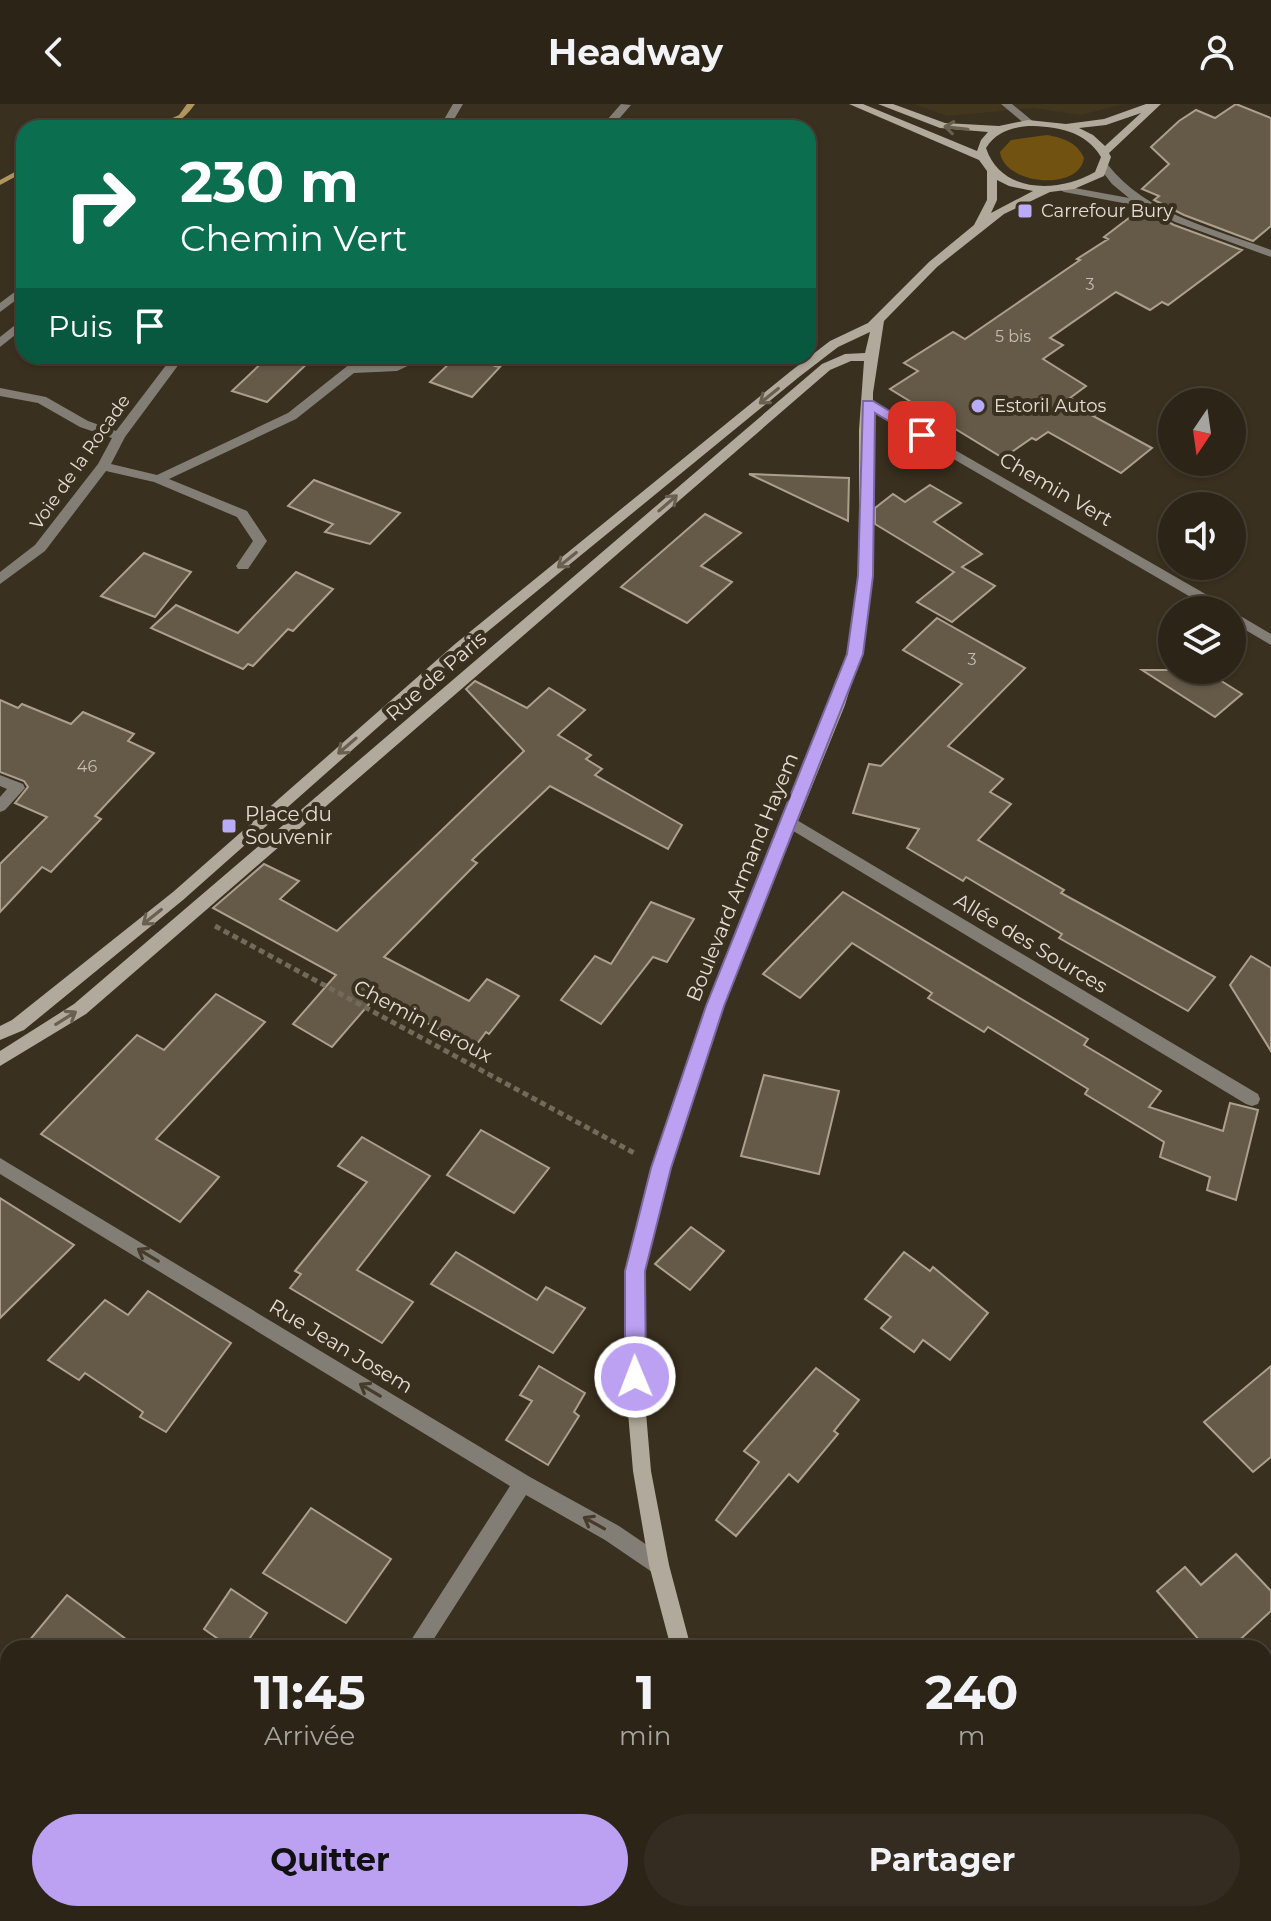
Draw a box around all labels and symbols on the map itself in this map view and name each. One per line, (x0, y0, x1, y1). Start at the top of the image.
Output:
one-way arrow (943, 120, 970, 135)
place label: Carrefour Bury (1041, 200, 1173, 222)
marker: Carrefour Bury (1016, 202, 1034, 220)
house number: 3 (1085, 275, 1095, 294)
house number: 5 bis (995, 327, 1031, 346)
one-way arrow (759, 387, 780, 405)
north arrow (1158, 388, 1246, 476)
street label: Voie de la Rocade (25, 390, 135, 534)
place label: Estoril Autos (994, 395, 1106, 417)
marker: Estoril Autos (969, 397, 987, 415)
pin (888, 401, 956, 469)
street label: Chemin Vert (995, 447, 1117, 531)
one-way arrow (657, 494, 678, 512)
one-way arrow (557, 551, 578, 569)
street label: Rue de Paris (381, 626, 491, 726)
house number: 3 (967, 650, 977, 669)
one-way arrow (338, 737, 358, 755)
street label: Boulevard Armand Hayem (681, 749, 803, 1005)
house number: 46 (77, 757, 97, 776)
place label: Place du Souvenir (245, 802, 333, 849)
marker: Place du Souvenir (220, 817, 238, 835)
street label: Allée des Sources (950, 888, 1112, 998)
one-way arrow (142, 908, 162, 926)
street label: Chemin Leroux (350, 974, 497, 1068)
one-way arrow (54, 1009, 77, 1025)
one-way arrow (137, 1247, 160, 1263)
street label: Rue Jean Josem (265, 1294, 417, 1398)
position arrow (593, 1335, 677, 1419)
one-way arrow (359, 1382, 382, 1398)
one-way arrow (583, 1514, 606, 1530)

